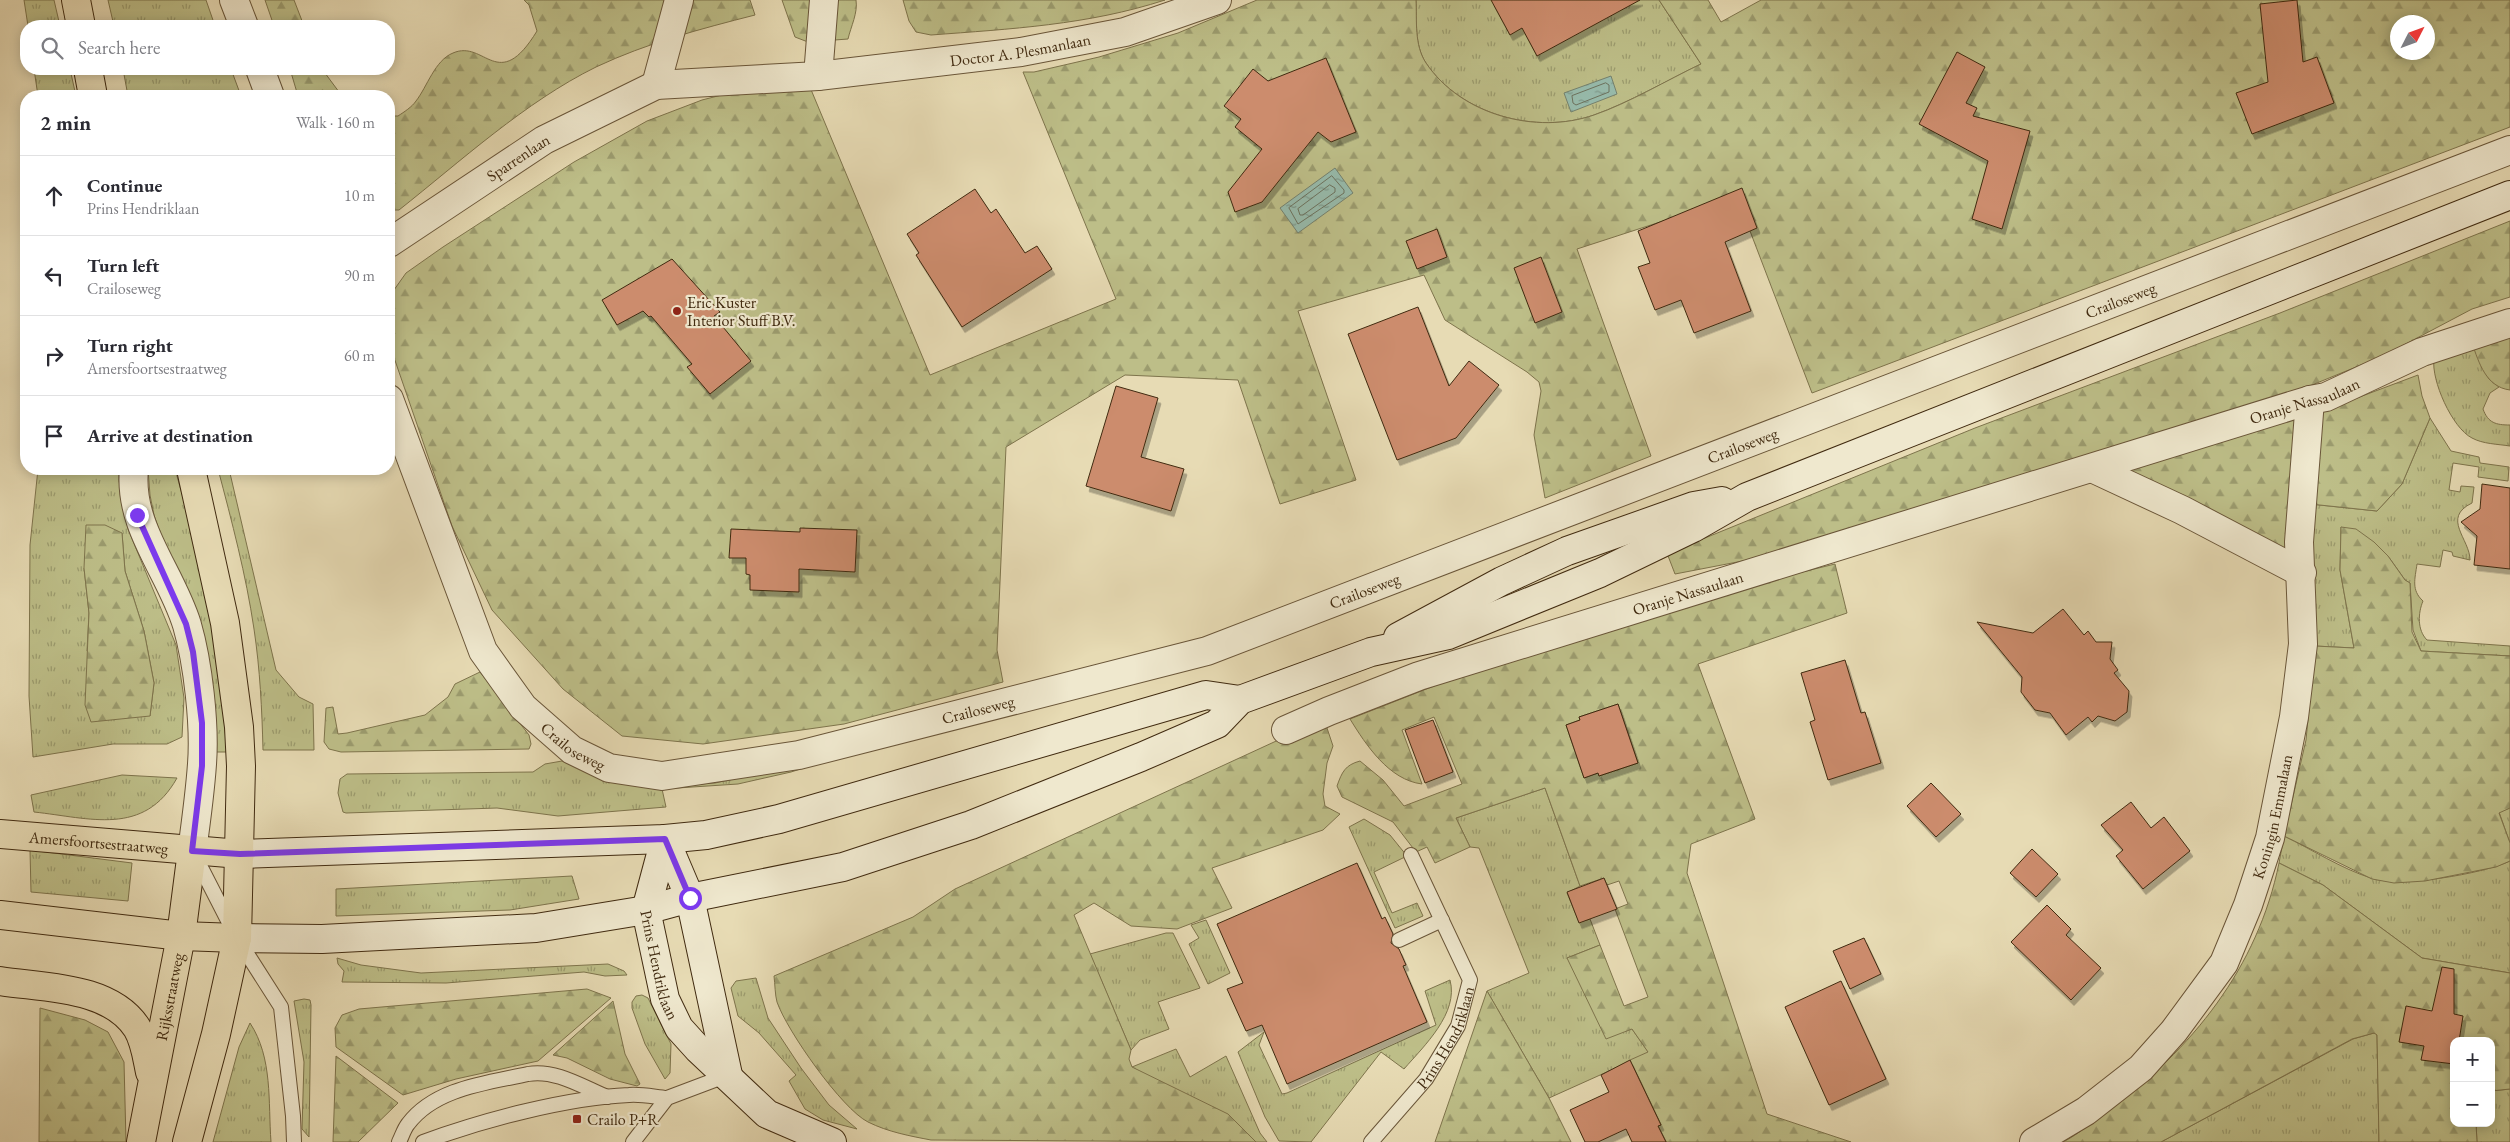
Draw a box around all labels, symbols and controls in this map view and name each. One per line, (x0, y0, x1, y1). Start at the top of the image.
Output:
north arrow (2390, 15, 2435, 60)
search box (20, 20, 395, 75)
street label: Doctor A. Plesmanlaan (949, 29, 1093, 71)
icon: search (38, 34, 66, 62)
text: Search here (78, 35, 160, 60)
text: 2 min (40, 109, 91, 136)
text: Walk · 160 m (296, 112, 375, 133)
street label: Sparrenlaan (482, 129, 554, 186)
text: Continue (87, 173, 162, 198)
icon: ahead (40, 182, 68, 210)
text: 10 m (344, 185, 375, 206)
text: Prins Hendriklaan (87, 198, 199, 219)
text: Turn left (87, 253, 159, 278)
icon: left (40, 262, 68, 290)
text: 90 m (344, 265, 375, 286)
street label: Crailoseweg (2082, 277, 2160, 323)
text: Crailoseweg (87, 278, 161, 299)
place label: Eric Kuster Interior Stuff B.V. (687, 292, 795, 331)
marker: Eric Kuster Interior Stuff B.V. (671, 305, 683, 317)
text: Turn right (87, 333, 173, 358)
icon: right (40, 342, 68, 370)
text: 60 m (344, 345, 375, 366)
text: Amersfoortsestraatweg (87, 358, 227, 379)
street label: Oranje Nassaulaan (2247, 373, 2364, 429)
icon: arrive (40, 422, 68, 450)
street label: Crailoseweg (1704, 422, 1782, 469)
text: Arrive at destination (87, 423, 253, 448)
route end (126, 504, 149, 527)
street label: Oranje Nassaulaan (1630, 566, 1746, 620)
street label: Crailoseweg (1326, 567, 1404, 614)
street label: Crailoseweg (940, 690, 1018, 729)
street label: Crailoseweg (536, 717, 610, 776)
street label: Koningin Emmalaan (2247, 752, 2297, 882)
street label: Amersfoortsestraatweg (27, 826, 170, 859)
route start (679, 887, 702, 910)
street label: Prins Hendriklaan (635, 908, 684, 1024)
street label: Rijksstraatweg (151, 950, 189, 1042)
street label: Prins Hendriklaan (1412, 984, 1479, 1094)
map controls (2450, 1037, 2495, 1127)
button: + (2450, 1037, 2495, 1082)
button: − (2450, 1082, 2495, 1127)
place label: Crailo P+R (587, 1109, 659, 1130)
marker: Crailo P+R (571, 1113, 583, 1125)

